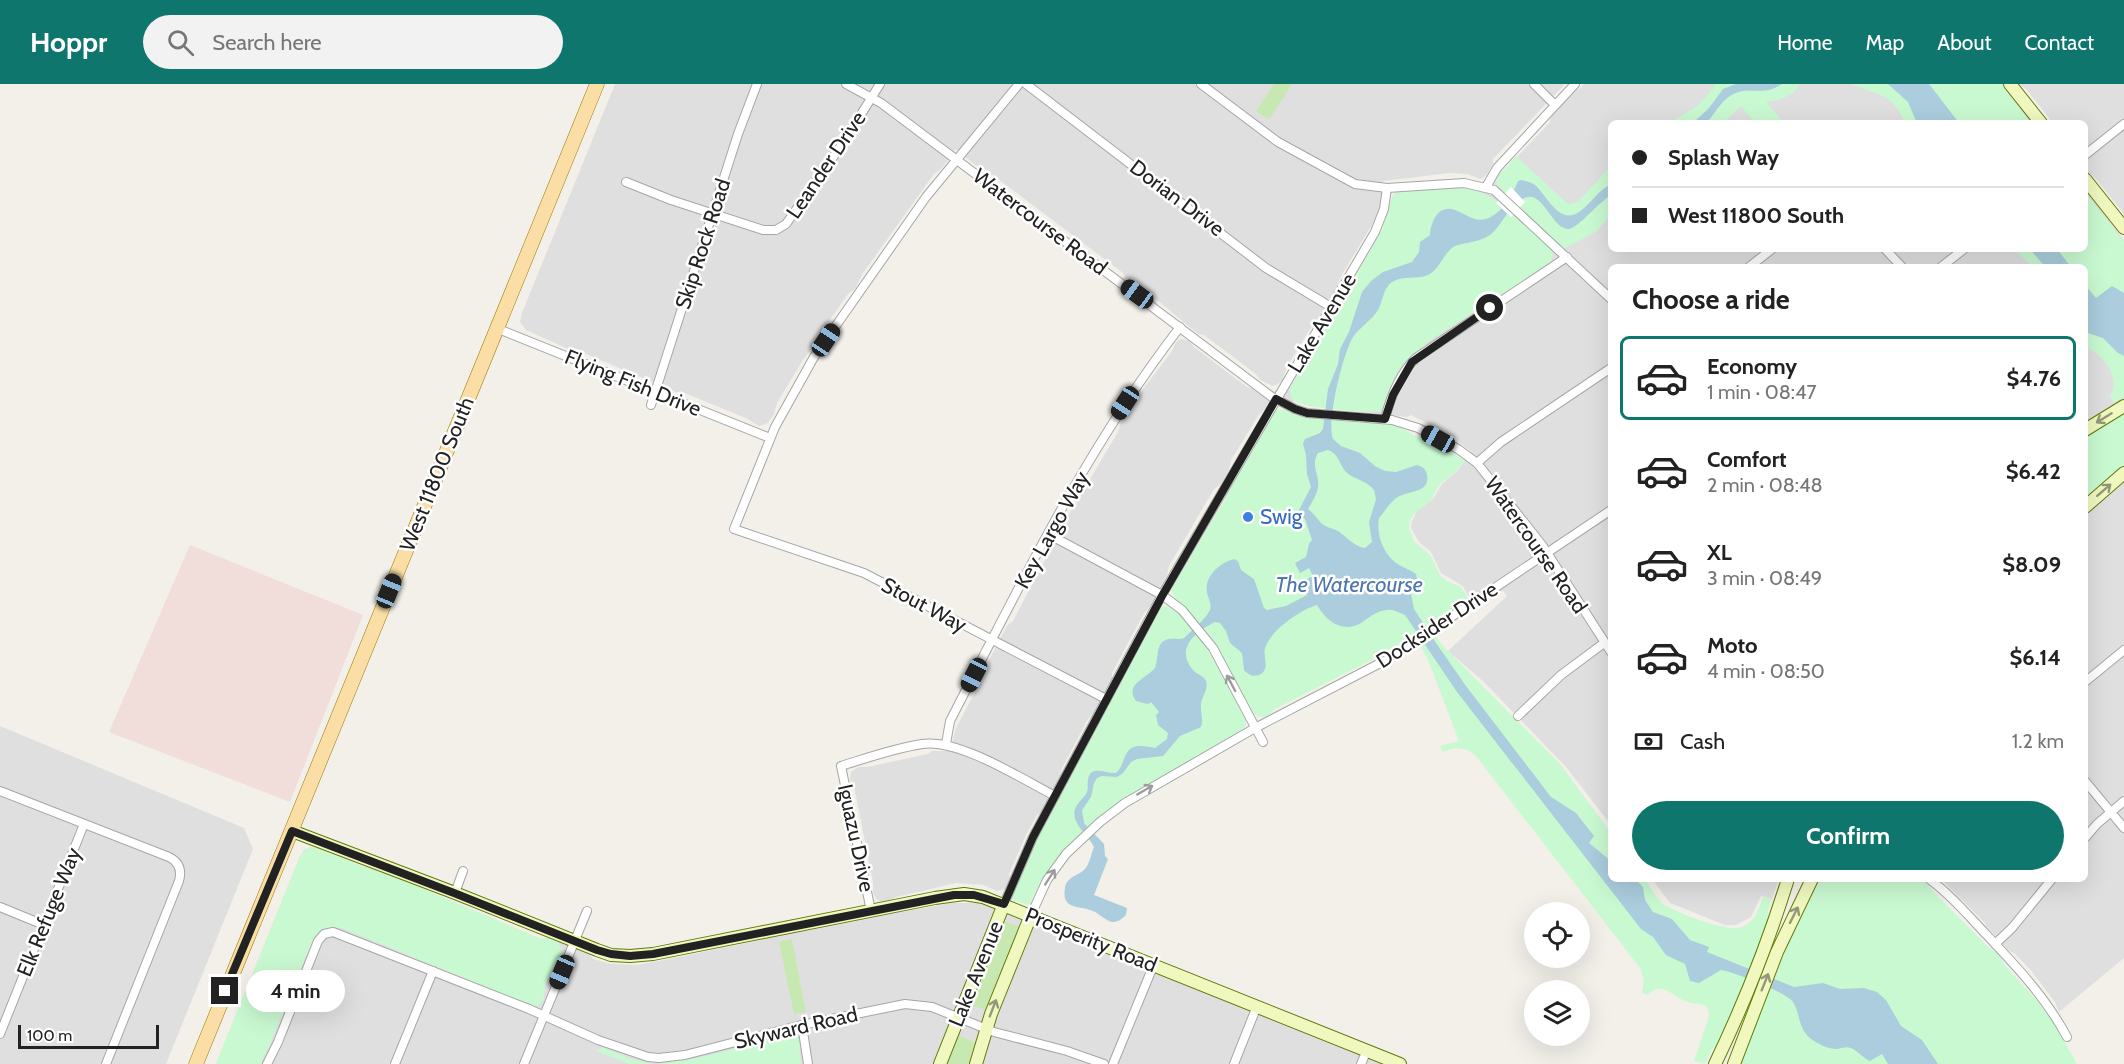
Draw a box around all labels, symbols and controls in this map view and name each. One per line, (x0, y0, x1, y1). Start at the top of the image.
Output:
search box (143, 15, 563, 69)
text: Hoppr (30, 25, 107, 59)
icon: search (164, 26, 197, 59)
text: Search here (212, 29, 322, 56)
text: Home (1777, 30, 1833, 55)
text: Map (1866, 30, 1904, 55)
text: About (1937, 30, 1991, 55)
text: Contact (2024, 30, 2094, 55)
street label: Leander Drive (781, 106, 871, 223)
text: Splash Way (1668, 144, 1779, 171)
street label: Dorian Drive (1125, 154, 1230, 241)
street label: Watercourse Road (968, 163, 1112, 280)
street label: Skip Rock Road (670, 176, 735, 312)
text: West 11800 South (1668, 202, 1844, 229)
street label: Lake Avenue (1282, 268, 1361, 377)
car (1117, 276, 1157, 312)
text: Choose a ride (1632, 283, 1790, 316)
route start (1476, 294, 1503, 321)
car (808, 320, 844, 360)
street label: Flying Fish Drive (561, 344, 705, 421)
icon: car (1635, 351, 1689, 405)
text: Economy (1707, 353, 1797, 380)
text: $4.76 (2007, 365, 2061, 392)
text: 1 min · 08:47 (1707, 380, 1817, 404)
car (1108, 383, 1142, 423)
street label: West 11800 South (394, 393, 479, 555)
one-way arrow (2096, 412, 2113, 424)
car (1418, 422, 1458, 456)
icon: car (1635, 444, 1689, 498)
text: Comfort (1707, 446, 1786, 473)
text: $6.42 (2006, 458, 2061, 485)
street label: Key Largo Way (1009, 466, 1094, 593)
street label: Watercourse Road (1480, 471, 1593, 618)
text: 2 min · 08:48 (1707, 473, 1823, 497)
one-way arrow (2097, 483, 2112, 497)
place label: Swig (1260, 504, 1303, 529)
marker: Swig (1241, 510, 1255, 524)
icon: car (1635, 537, 1689, 591)
text: XL (1707, 539, 1732, 566)
text: $8.09 (2002, 551, 2061, 578)
text: 3 min · 08:49 (1707, 566, 1822, 590)
car (374, 571, 404, 611)
water label: The Watercourse (1275, 571, 1423, 598)
street label: Stout Way (877, 572, 971, 638)
street label: Docksider Drive (1371, 576, 1502, 673)
icon: car (1635, 630, 1689, 684)
text: Moto (1707, 632, 1758, 659)
text: $6.14 (2010, 644, 2061, 671)
car (958, 655, 990, 695)
text: 4 min · 08:50 (1707, 659, 1825, 683)
one-way arrow (1225, 675, 1237, 692)
icon: cash (1632, 725, 1665, 758)
text: Cash (1680, 728, 1725, 755)
text: 1.2 km (2012, 729, 2064, 753)
street label: Iguazu Drive (833, 782, 880, 894)
one-way arrow (1136, 784, 1153, 796)
button: Confirm (1632, 801, 2064, 870)
street label: Elk Refuge Way (11, 843, 86, 980)
one-way arrow (1043, 868, 1056, 885)
street label: Prosperity Road (1022, 902, 1161, 977)
map controls (1524, 902, 1590, 1046)
button: locate (1524, 902, 1590, 968)
one-way arrow (1789, 907, 1800, 925)
street label: Lake Avenue (943, 917, 1008, 1030)
car (547, 952, 577, 992)
callout: 4 min (246, 970, 345, 1012)
one-way arrow (1760, 973, 1771, 992)
route end (211, 977, 238, 1004)
text: 4 min (270, 979, 321, 1003)
button: layers (1524, 980, 1590, 1046)
one-way arrow (989, 1000, 1000, 1018)
street label: Skyward Road (732, 1001, 860, 1054)
scale bar (18, 1022, 159, 1050)
text: 100 m (27, 1026, 72, 1045)

